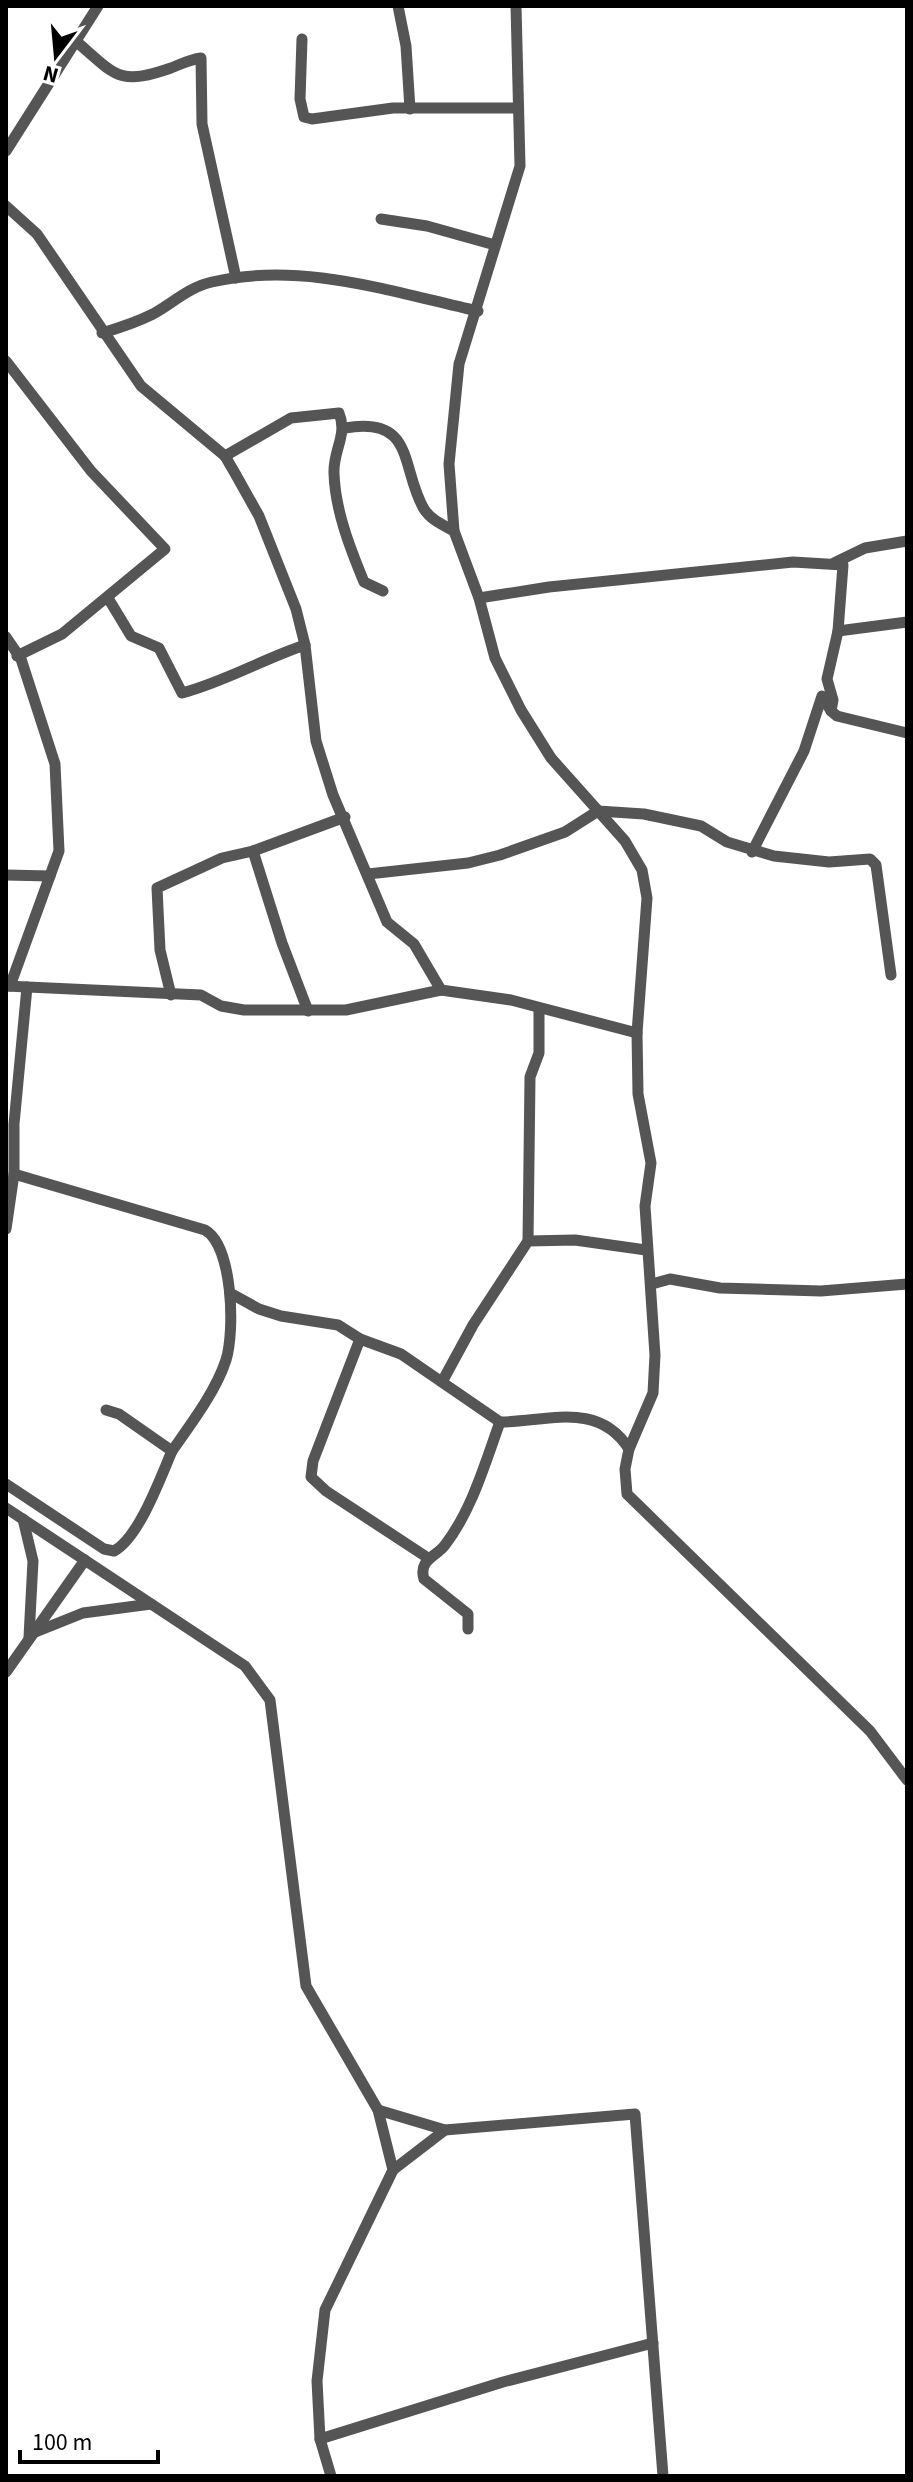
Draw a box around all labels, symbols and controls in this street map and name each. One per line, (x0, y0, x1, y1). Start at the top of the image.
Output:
north arrow (16, 16, 96, 96)
text: N (39, 57, 62, 92)
scale bar (20, 2414, 158, 2464)
text: 100 m (32, 2425, 92, 2460)

